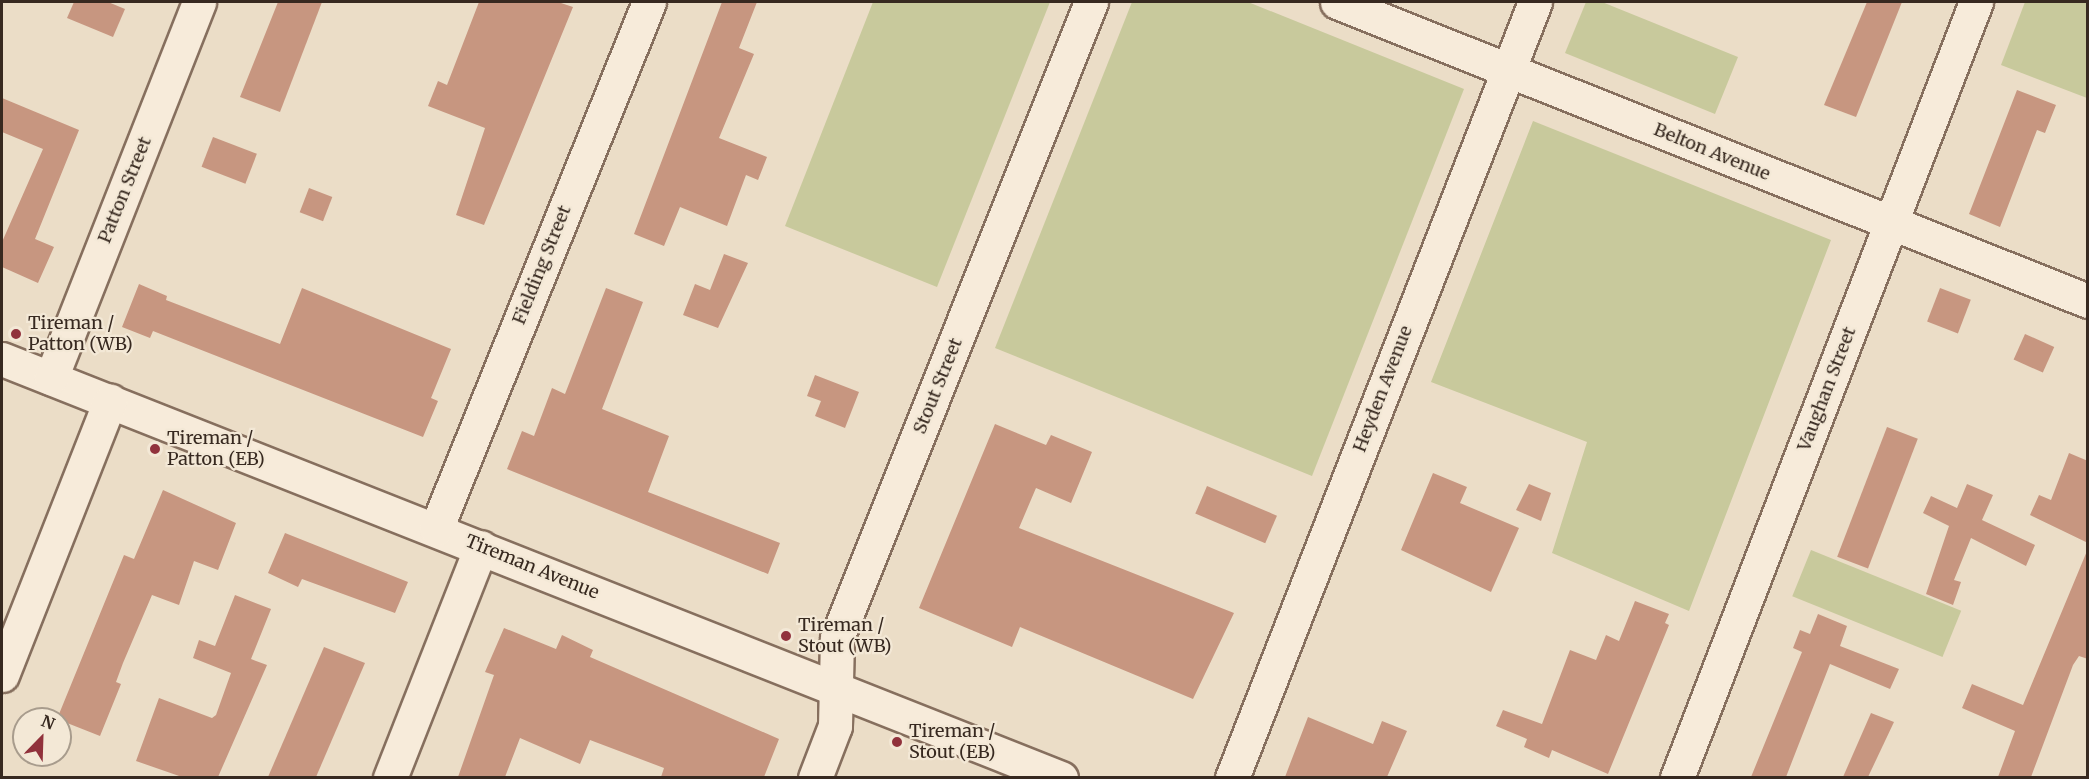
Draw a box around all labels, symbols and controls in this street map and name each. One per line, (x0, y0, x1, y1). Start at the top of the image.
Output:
street label: Belton Avenue (1651, 119, 1773, 185)
street label: Patton Street (94, 134, 156, 246)
street label: Fielding Street (508, 202, 576, 328)
place label: Tireman / Patton (WB) (28, 313, 133, 356)
street label: Heyden Avenue (1349, 323, 1417, 455)
street label: Vaughan Street (1793, 324, 1861, 454)
marker: Tireman / Patton (WB) (9, 327, 23, 341)
street label: Stout Street (909, 335, 967, 437)
place label: Tireman / Patton (EB) (167, 428, 265, 470)
marker: Tireman / Patton (EB) (148, 442, 162, 456)
street label: Tireman Avenue (462, 530, 602, 604)
place label: Tireman / Stout (WB) (798, 615, 892, 658)
marker: Tireman / Stout (WB) (779, 629, 793, 643)
north arrow (12, 707, 72, 767)
text: N (39, 711, 58, 734)
place label: Tireman / Stout (EB) (909, 721, 995, 764)
marker: Tireman / Stout (EB) (890, 735, 904, 749)

